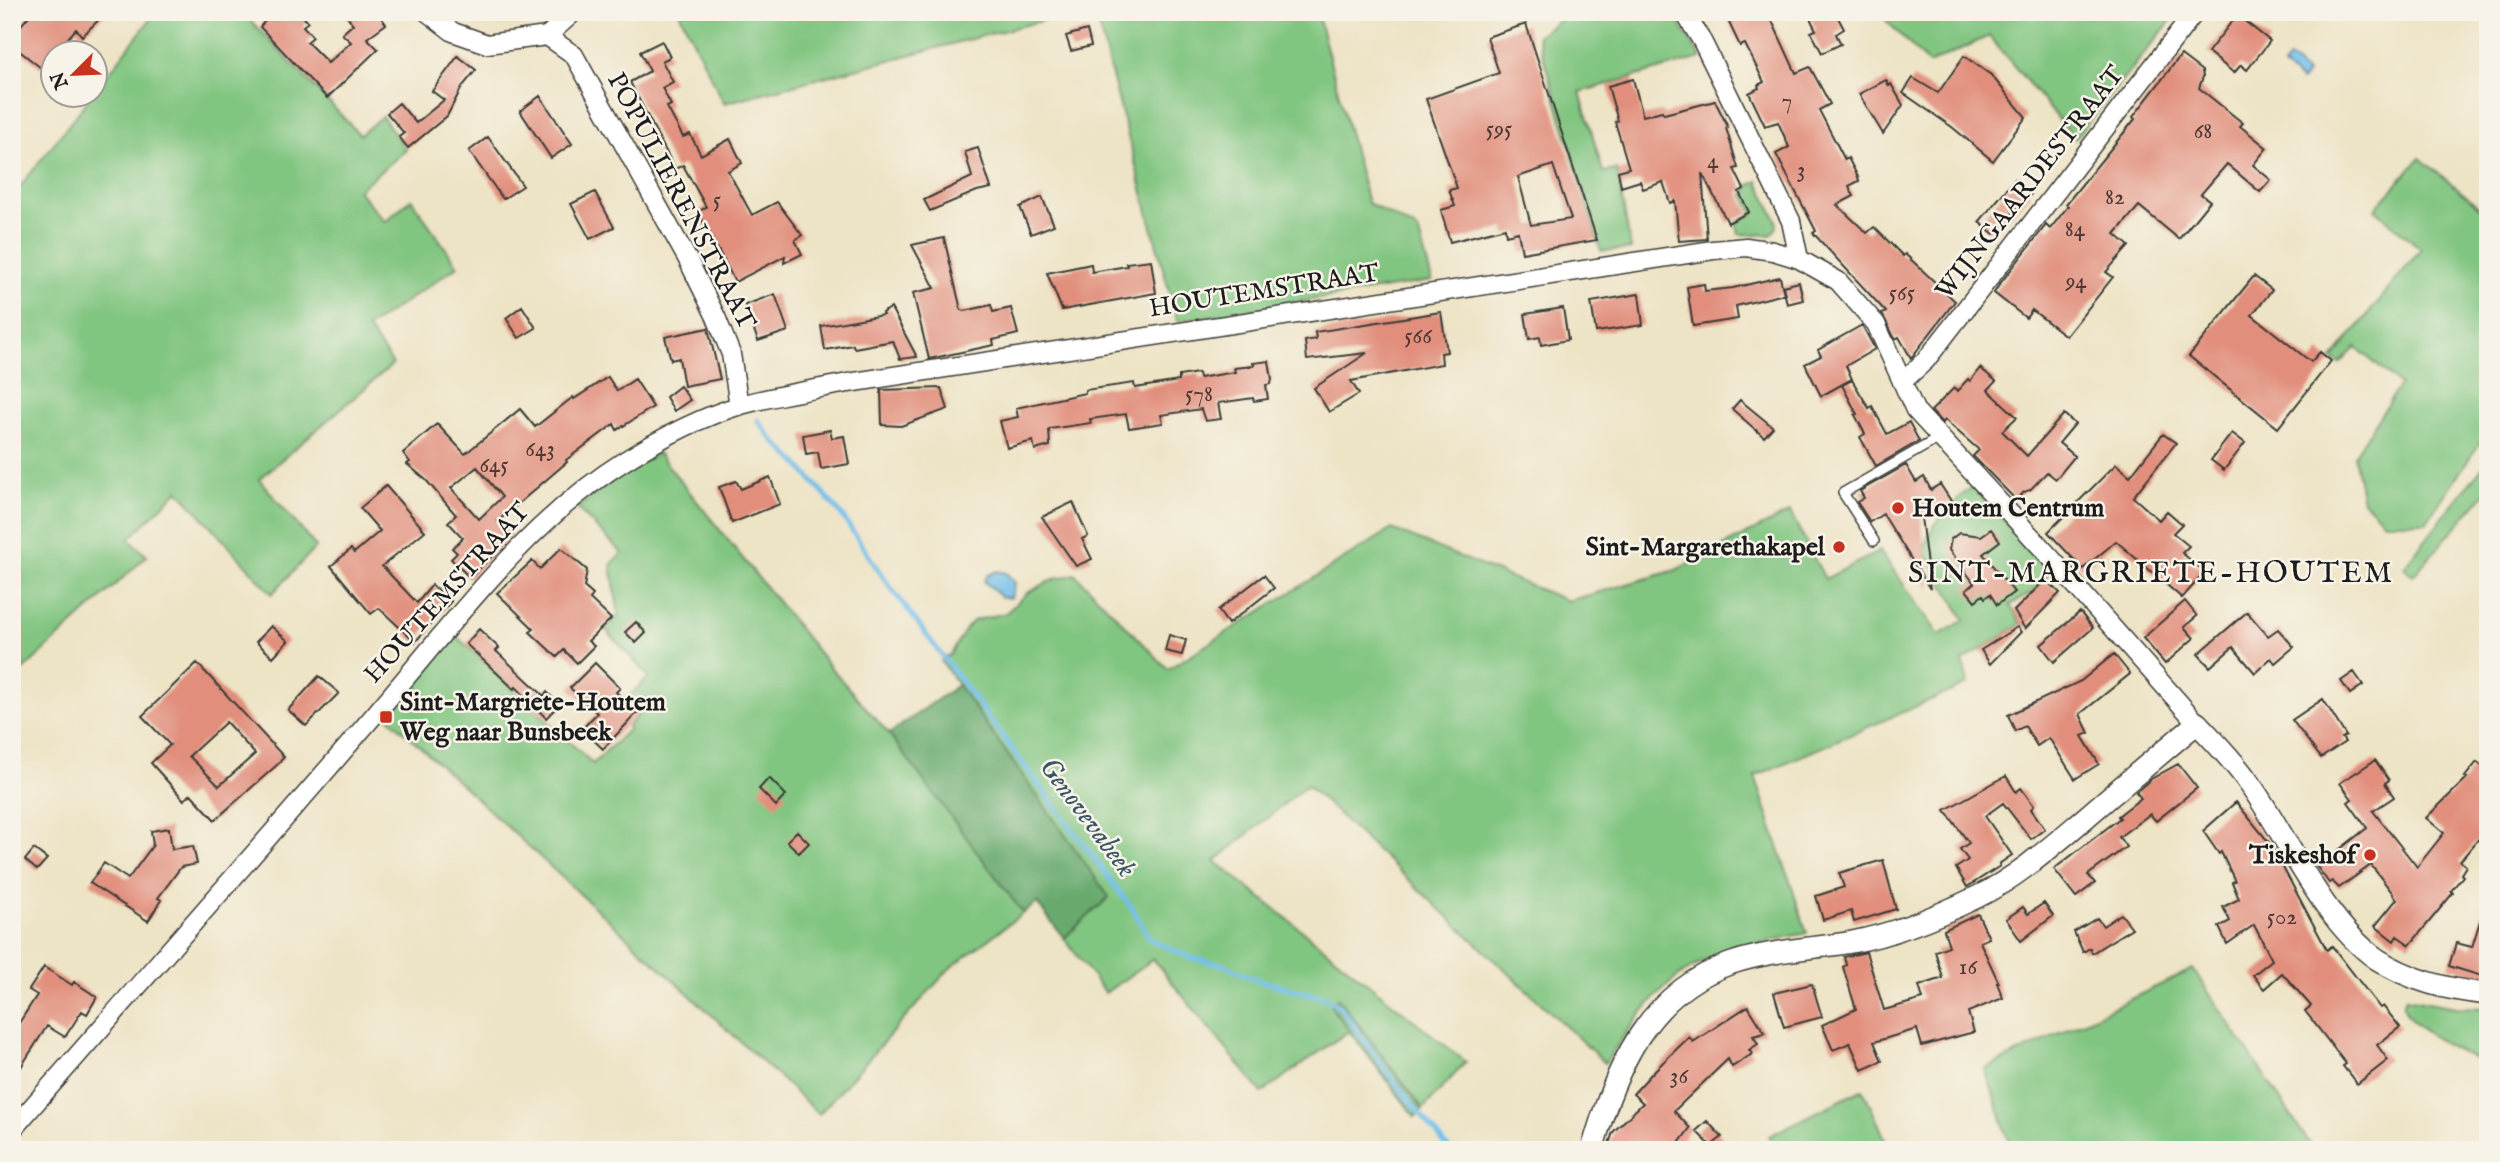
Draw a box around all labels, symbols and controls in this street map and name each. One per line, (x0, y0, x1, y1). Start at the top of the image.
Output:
north arrow (38, 38, 108, 108)
street label: WIJNGAARDESTRAAT (1928, 59, 2132, 307)
text: N (46, 67, 75, 93)
street label: POPULIERENSTRAAT (599, 67, 763, 335)
house number: 7 (1782, 87, 1792, 116)
house number: 595 (1486, 115, 1512, 144)
house number: 68 (2194, 117, 2212, 146)
house number: 4 (1707, 147, 1719, 176)
house number: 3 (1797, 156, 1805, 185)
house number: 82 (2105, 183, 2125, 212)
house number: 5 (713, 186, 721, 215)
house number: 84 (2065, 215, 2086, 244)
street label: HOUTEMSTRAAT (1147, 257, 1381, 325)
house number: 94 (2064, 267, 2087, 296)
house number: 565 (1889, 279, 1915, 308)
house number: 566 (1404, 322, 1433, 351)
house number: 578 (1185, 380, 1213, 409)
house number: 643 (525, 435, 555, 464)
house number: 645 (479, 451, 509, 480)
place label: Houtem Centrum (1912, 492, 2104, 525)
street label: HOUTEMSTRAAT (357, 496, 537, 690)
marker: Houtem Centrum (1890, 500, 1906, 516)
place label: Sint-Margarethakapel (1586, 531, 1826, 564)
marker: Sint-Margarethakapel (1831, 539, 1847, 555)
district label: SINT-MARGRIETE-HOUTEM (1908, 555, 2394, 593)
place label: Sint-Margriete-Houtem Weg naar Bunsbeek (399, 686, 666, 749)
marker: Sint-Margriete-Houtem Weg naar Bunsbeek (378, 709, 394, 725)
water label: Genovevabeek (1031, 751, 1143, 885)
place label: Tiskeshof (2248, 839, 2361, 872)
marker: Tiskeshof (2362, 847, 2378, 863)
house number: 502 (2267, 903, 2297, 932)
house number: 16 (1959, 953, 1978, 982)
house number: 36 (1670, 1062, 1689, 1091)

